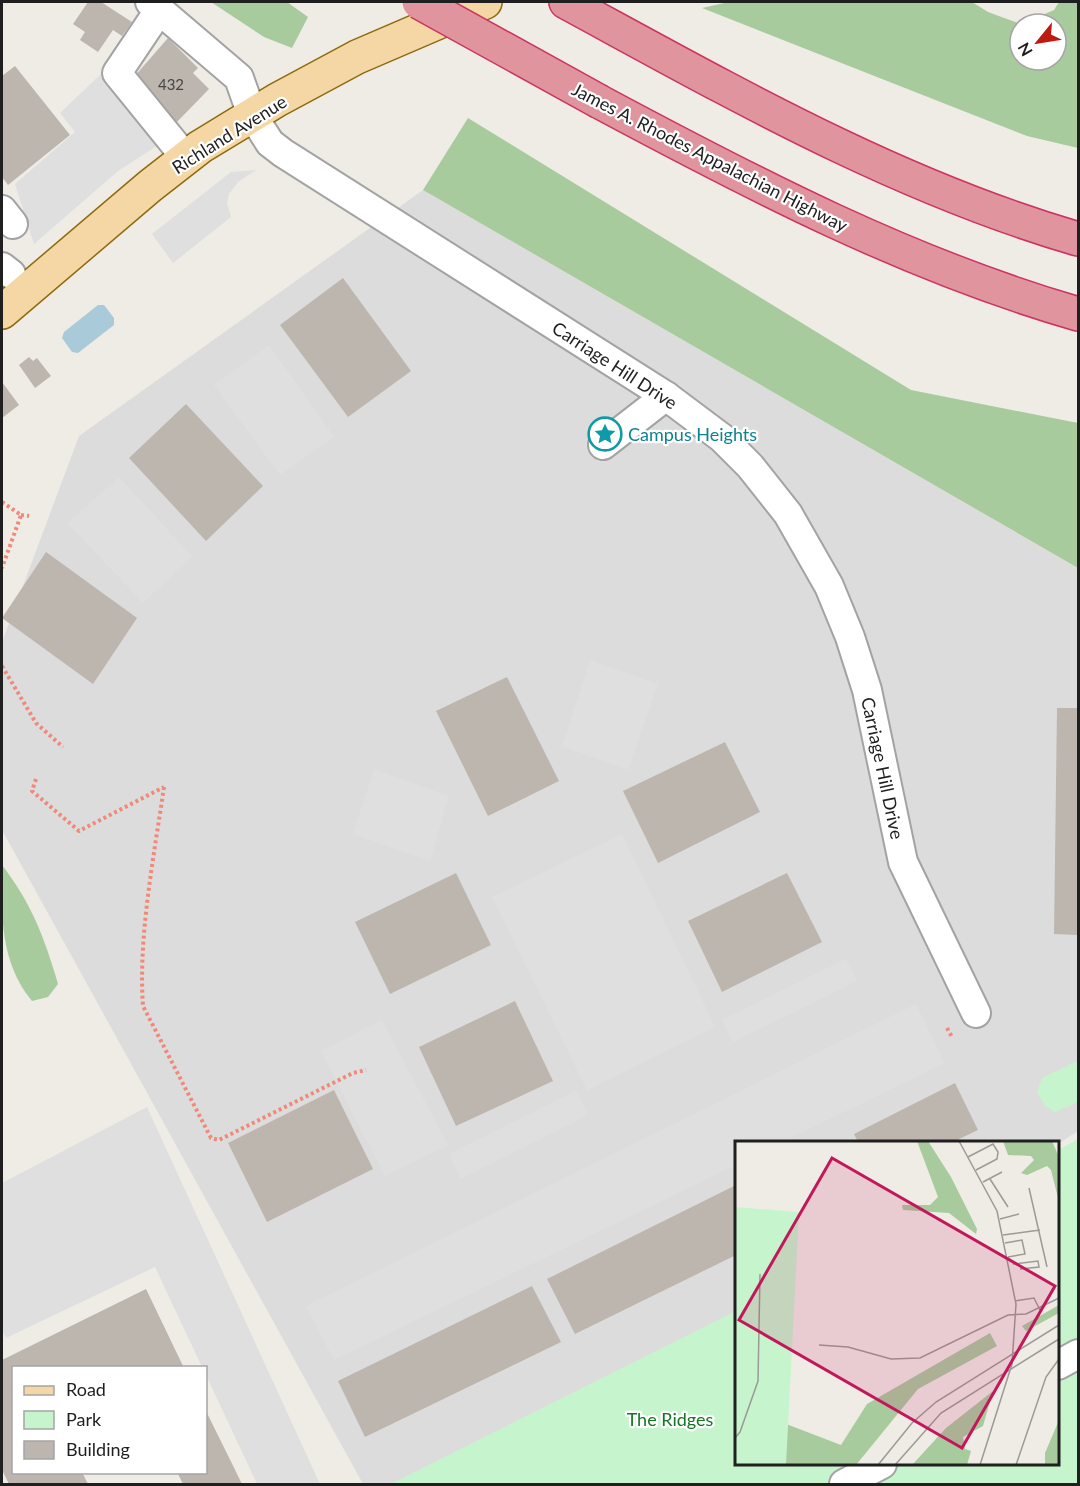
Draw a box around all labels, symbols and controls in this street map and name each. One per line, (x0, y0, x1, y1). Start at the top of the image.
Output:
north arrow (1008, 12, 1068, 72)
text: N (1013, 40, 1036, 60)
house number: 432 (158, 75, 184, 93)
street label: James A. Rhodes Appalachian Highway (568, 78, 852, 237)
street label: Richland Avenue (168, 90, 290, 178)
street label: Carriage Hill Drive (548, 316, 682, 414)
place icon: Campus Heights (587, 416, 623, 452)
place label: Campus Heights (628, 423, 757, 445)
street label: Carriage Hill Drive (857, 695, 909, 841)
inset map (735, 1141, 1059, 1465)
legend (12, 1366, 207, 1474)
text: Road (66, 1378, 106, 1400)
text: Park (66, 1408, 102, 1430)
park label: The Ridges (627, 1408, 714, 1430)
text: Building (66, 1438, 130, 1460)

